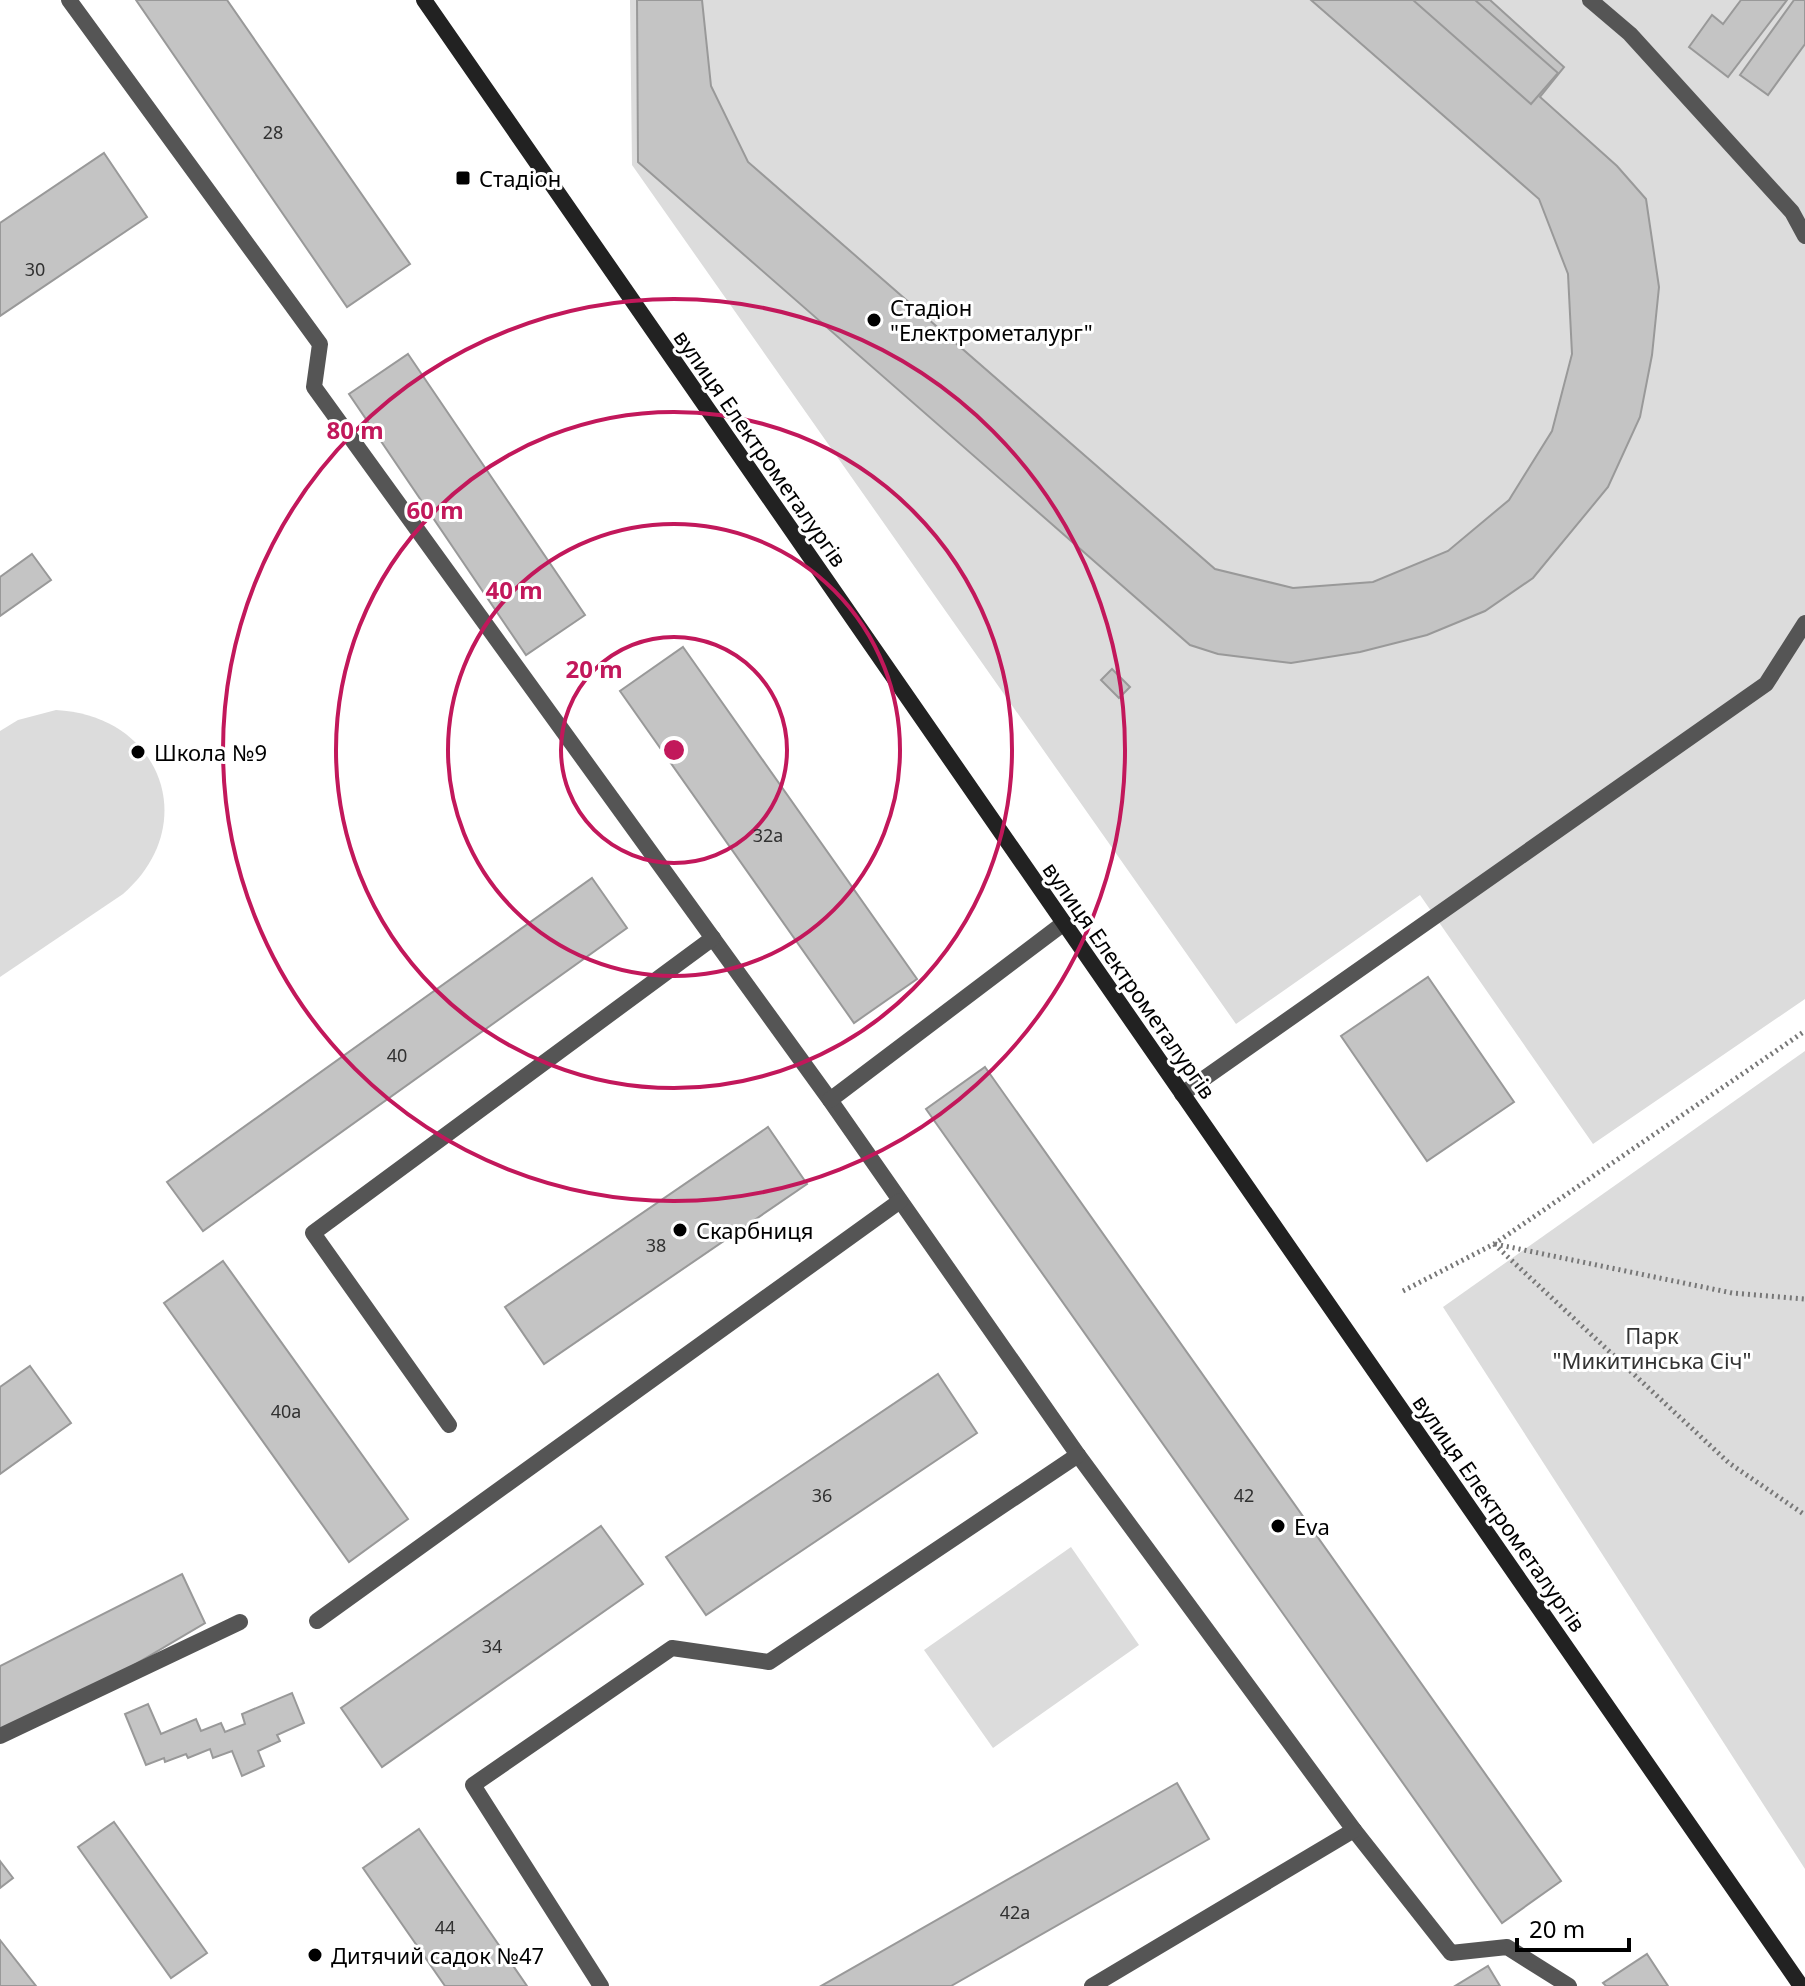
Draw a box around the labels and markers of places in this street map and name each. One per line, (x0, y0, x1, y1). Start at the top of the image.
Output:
place label: Стадіон (479, 163, 561, 193)
marker: Стадіон (454, 169, 472, 187)
place label: Стадіон "Електрометалург" (890, 292, 1093, 347)
marker: Стадіон "Електрометалург" (865, 311, 883, 329)
centre of rings (660, 736, 688, 764)
place label: Школа №9 (154, 737, 267, 767)
marker: Школа №9 (129, 743, 147, 761)
place label: Скарбниця (696, 1215, 813, 1245)
marker: Скарбниця (671, 1221, 689, 1239)
place label: Eva (1294, 1511, 1330, 1541)
marker: Eva (1269, 1517, 1287, 1535)
place label: Дитячий садок №47 (331, 1940, 544, 1970)
marker: Дитячий садок №47 (306, 1946, 324, 1964)

